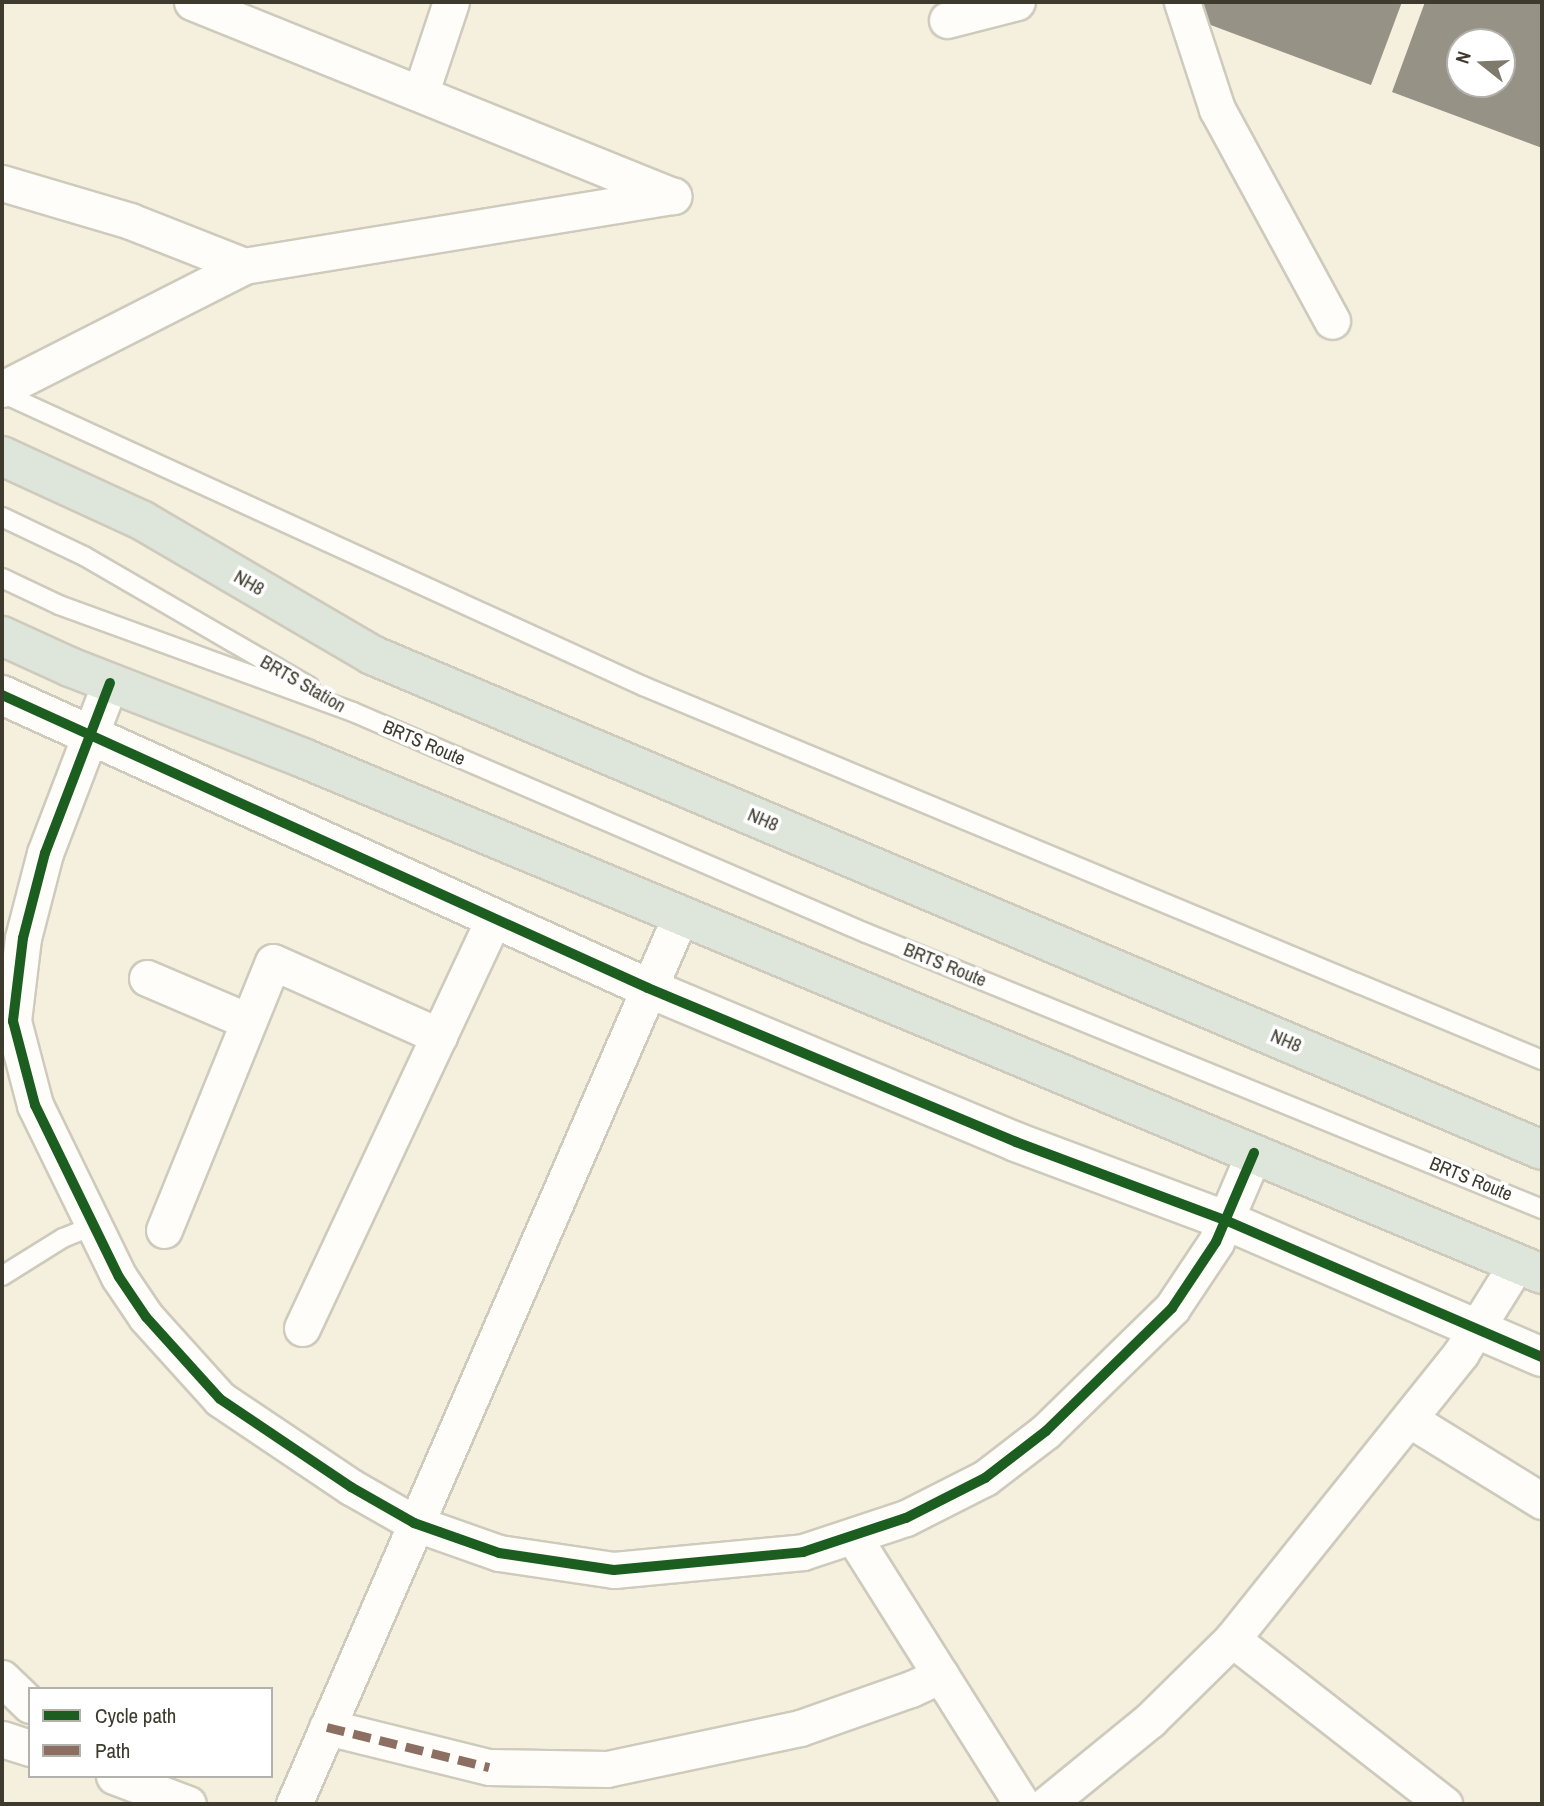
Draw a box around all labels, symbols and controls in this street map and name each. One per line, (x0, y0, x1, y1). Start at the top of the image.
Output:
north arrow (1446, 28, 1516, 98)
text: N (1449, 48, 1477, 66)
street label: NH8 (230, 565, 268, 601)
street label: BRTS Station (256, 650, 350, 718)
street label: BRTS Route (379, 715, 469, 771)
street label: NH8 (744, 803, 782, 837)
street label: BRTS Route (900, 938, 990, 992)
street label: NH8 (1267, 1024, 1305, 1058)
street label: BRTS Route (1426, 1152, 1516, 1206)
legend (28, 1687, 273, 1778)
text: Cycle path (95, 1701, 176, 1730)
text: Path (95, 1736, 130, 1765)

